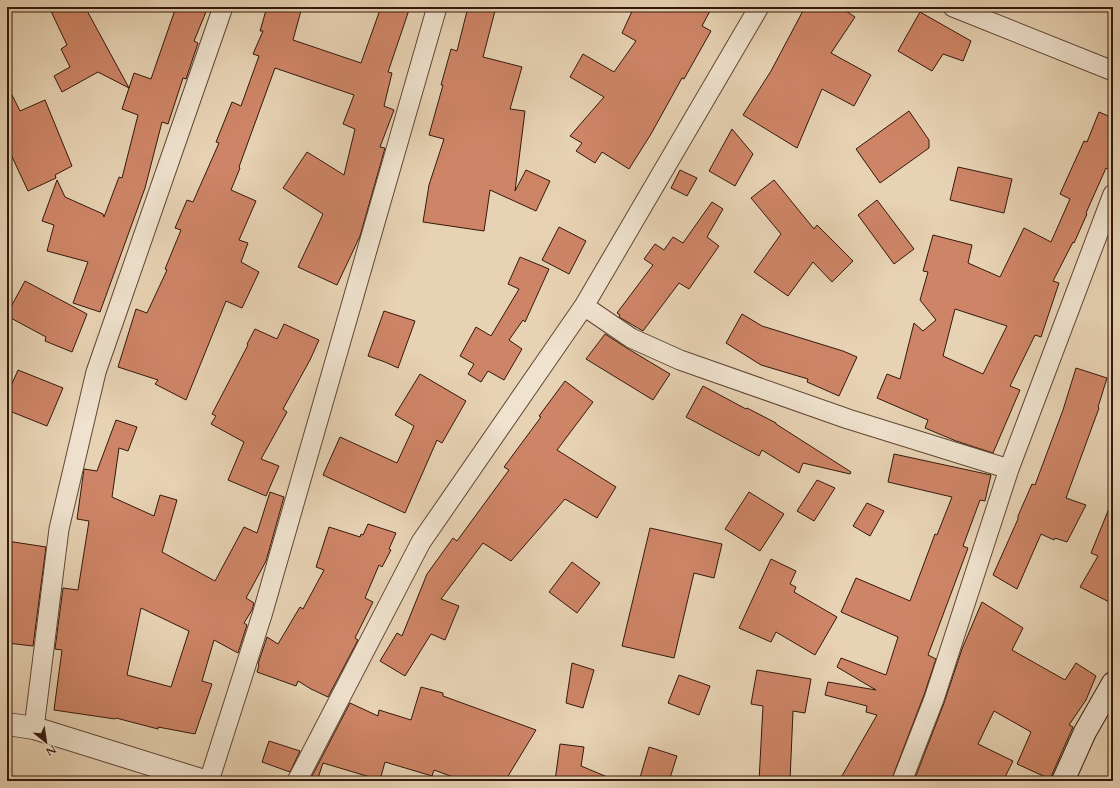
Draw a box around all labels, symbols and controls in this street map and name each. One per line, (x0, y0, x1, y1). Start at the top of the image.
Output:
north arrow (26, 722, 66, 762)
text: N (42, 741, 59, 759)

